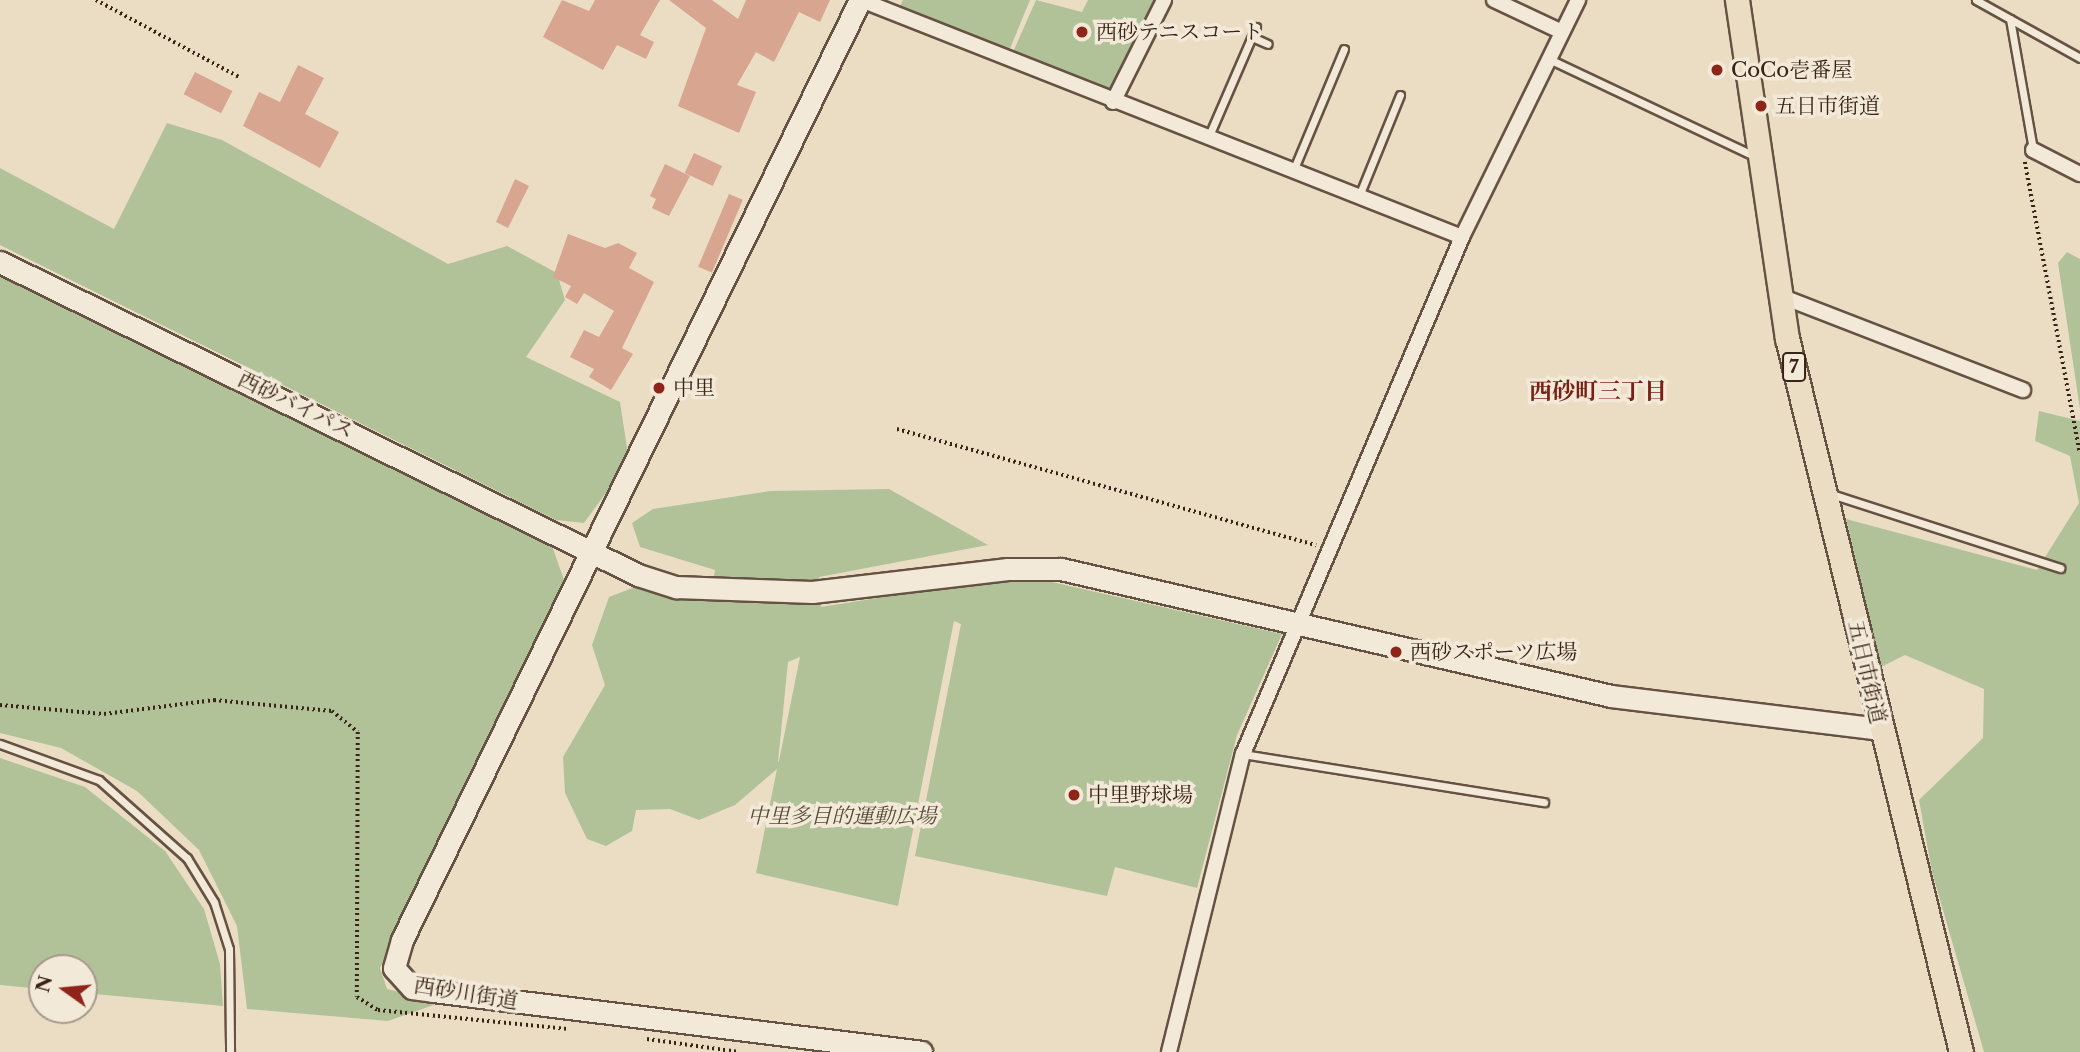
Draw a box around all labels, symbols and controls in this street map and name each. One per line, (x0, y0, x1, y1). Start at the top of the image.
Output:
place label: 西砂テニスコート (1096, 19, 1264, 45)
marker: 西砂テニスコート (1074, 24, 1090, 40)
place label: CoCo壱番屋 (1731, 57, 1852, 83)
marker: CoCo壱番屋 (1709, 62, 1725, 78)
place label: 五日市街道 (1775, 93, 1880, 119)
marker: 五日市街道 (1753, 98, 1769, 114)
road number: 7 (1782, 352, 1806, 382)
street label: 西砂バイパス (234, 366, 358, 444)
place label: 中里 (673, 375, 715, 401)
district label: 西砂町三丁目 (1529, 377, 1667, 405)
marker: 中里 (651, 380, 667, 396)
street label: 五日市街道 (1843, 618, 1891, 726)
place label: 西砂スポーツ広場 (1410, 639, 1578, 665)
marker: 西砂スポーツ広場 (1388, 644, 1404, 660)
place label: 中里野球場 (1088, 782, 1193, 808)
marker: 中里野球場 (1066, 787, 1082, 803)
park label: 中里多目的運動広場 (748, 803, 936, 829)
north arrow (28, 954, 98, 1024)
street label: 西砂川街道 (412, 972, 520, 1014)
text: N (31, 973, 57, 995)

